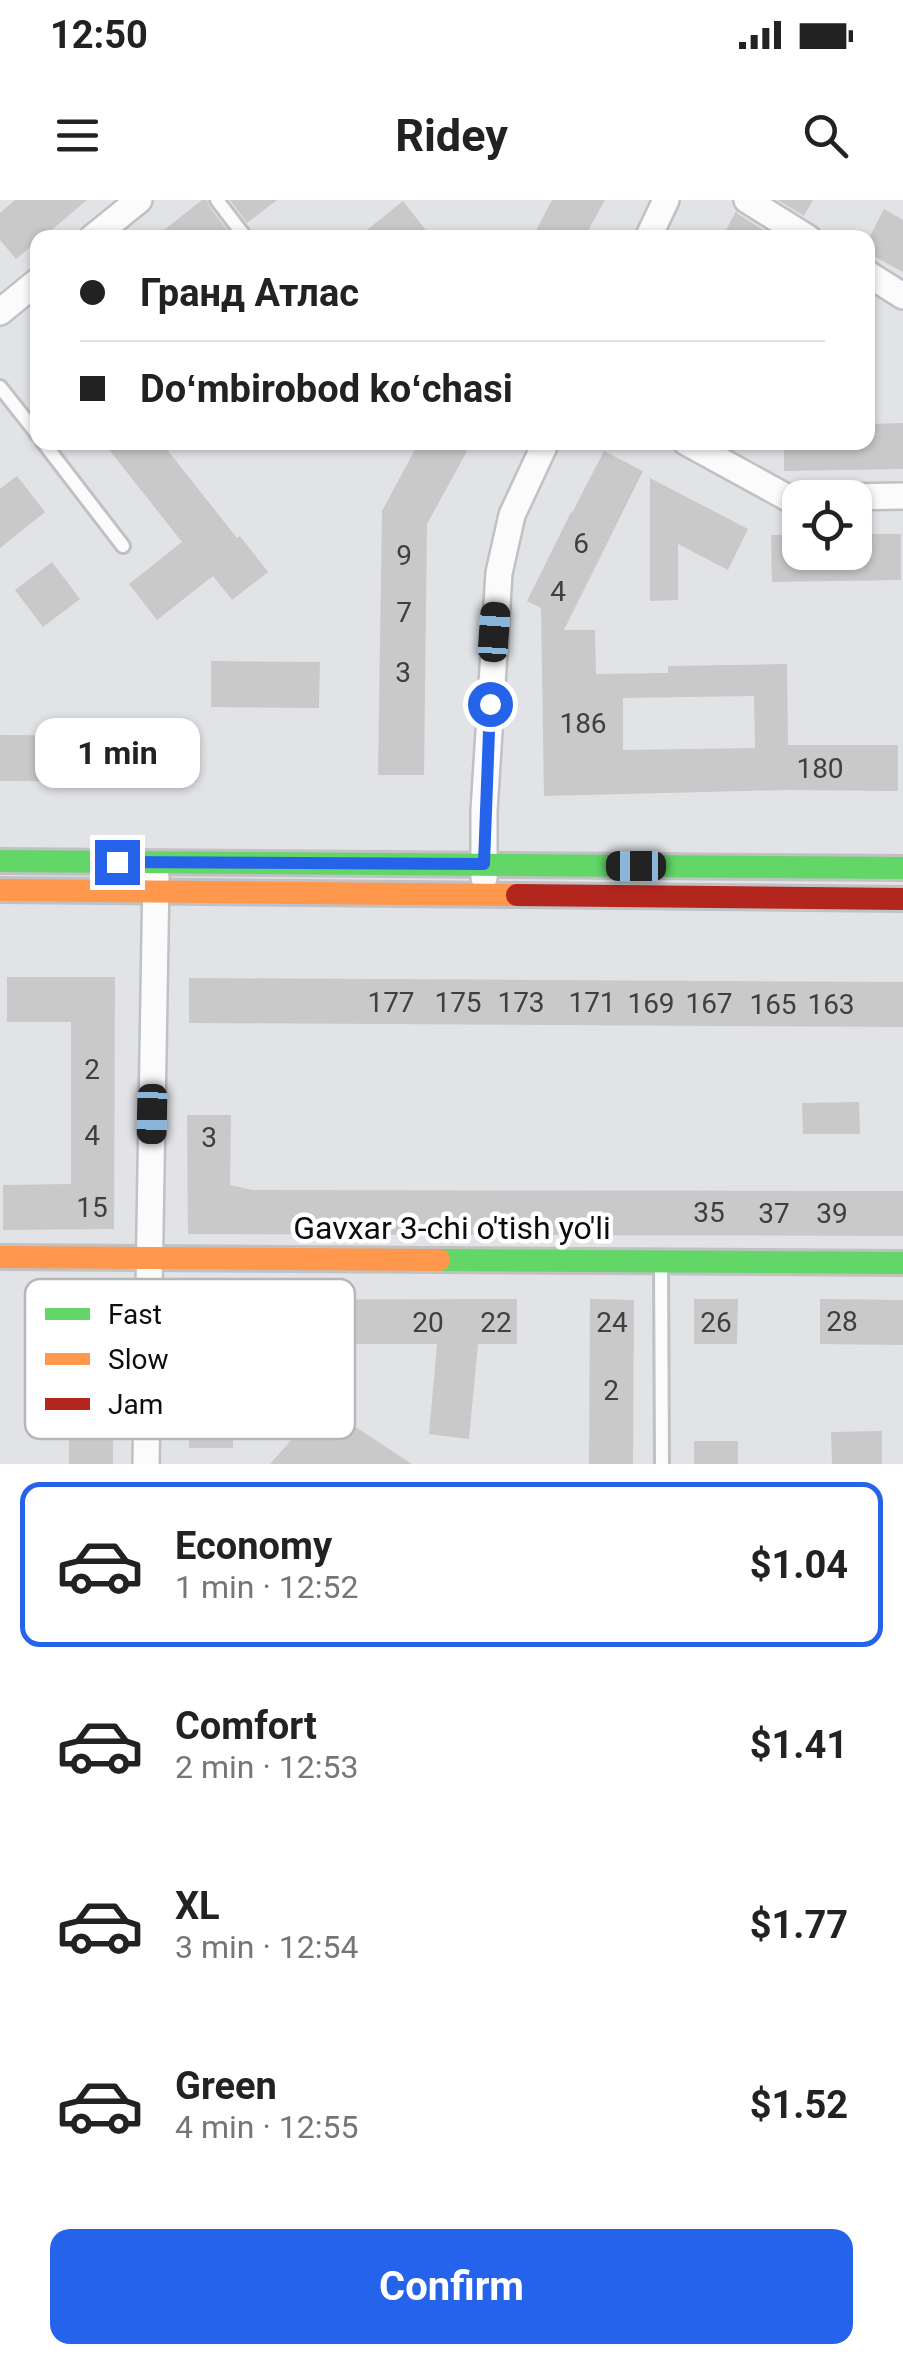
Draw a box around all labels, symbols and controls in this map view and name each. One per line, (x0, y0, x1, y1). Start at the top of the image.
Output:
text: 12:50 (50, 13, 148, 57)
icon: menu (50, 108, 105, 163)
icon: search (798, 108, 853, 163)
text: Ridey (395, 109, 508, 162)
text: Гранд Атлас (140, 271, 359, 315)
text: Doʻmbirobod koʻchasi (140, 367, 513, 411)
map controls (782, 480, 872, 570)
button: locate (782, 480, 872, 570)
house number: 6 (573, 527, 589, 560)
house number: 9 (396, 539, 412, 572)
house number: 4 (550, 575, 566, 608)
house number: 7 (396, 596, 412, 629)
car (477, 601, 511, 663)
house number: 3 (395, 656, 411, 689)
route start (468, 682, 513, 727)
house number: 186 (559, 707, 607, 740)
callout: 1 min (34, 717, 200, 787)
text: 1 min (77, 734, 158, 772)
house number: 180 (796, 752, 844, 785)
route end (95, 840, 140, 885)
car (606, 851, 666, 881)
house number: 177 (367, 986, 415, 1019)
house number: 175 (434, 986, 482, 1019)
house number: 173 (497, 986, 545, 1019)
house number: 171 (568, 986, 616, 1019)
house number: 169 (627, 987, 675, 1020)
house number: 167 (685, 987, 733, 1020)
house number: 165 (749, 988, 797, 1021)
house number: 163 (807, 988, 855, 1021)
house number: 2 (84, 1053, 100, 1086)
car (136, 1084, 168, 1144)
house number: 4 (84, 1119, 100, 1152)
house number: 3 (201, 1121, 217, 1154)
house number: 15 (76, 1191, 108, 1224)
house number: 35 (693, 1196, 725, 1229)
house number: 37 (758, 1197, 790, 1230)
house number: 39 (816, 1197, 848, 1230)
street label: Gavxar 3-chi o'tish yo'li (293, 1209, 611, 1247)
legend (25, 1279, 355, 1439)
text: Fast (108, 1298, 162, 1331)
house number: 28 (826, 1305, 858, 1338)
house number: 20 (412, 1306, 444, 1339)
house number: 22 (480, 1306, 512, 1339)
house number: 24 (596, 1306, 628, 1339)
house number: 26 (700, 1306, 732, 1339)
text: Slow (108, 1343, 168, 1376)
house number: 2 (603, 1374, 619, 1407)
text: Jam (108, 1388, 163, 1421)
icon: car (55, 1520, 145, 1610)
text: Economy (175, 1524, 332, 1568)
text: $1.04 (750, 1543, 848, 1587)
text: 1 min · 12:52 (175, 1568, 358, 1606)
icon: car (55, 1700, 145, 1790)
text: Comfort (175, 1704, 317, 1748)
text: $1.41 (750, 1723, 848, 1767)
text: 2 min · 12:53 (175, 1748, 358, 1786)
icon: car (55, 1880, 145, 1970)
text: XL (175, 1884, 220, 1928)
text: $1.77 (750, 1903, 848, 1947)
text: 3 min · 12:54 (175, 1928, 358, 1966)
icon: car (55, 2060, 145, 2150)
text: Green (175, 2064, 277, 2108)
text: $1.52 (750, 2083, 848, 2127)
text: 4 min · 12:55 (175, 2108, 358, 2146)
button: Confirm (50, 2229, 853, 2344)

